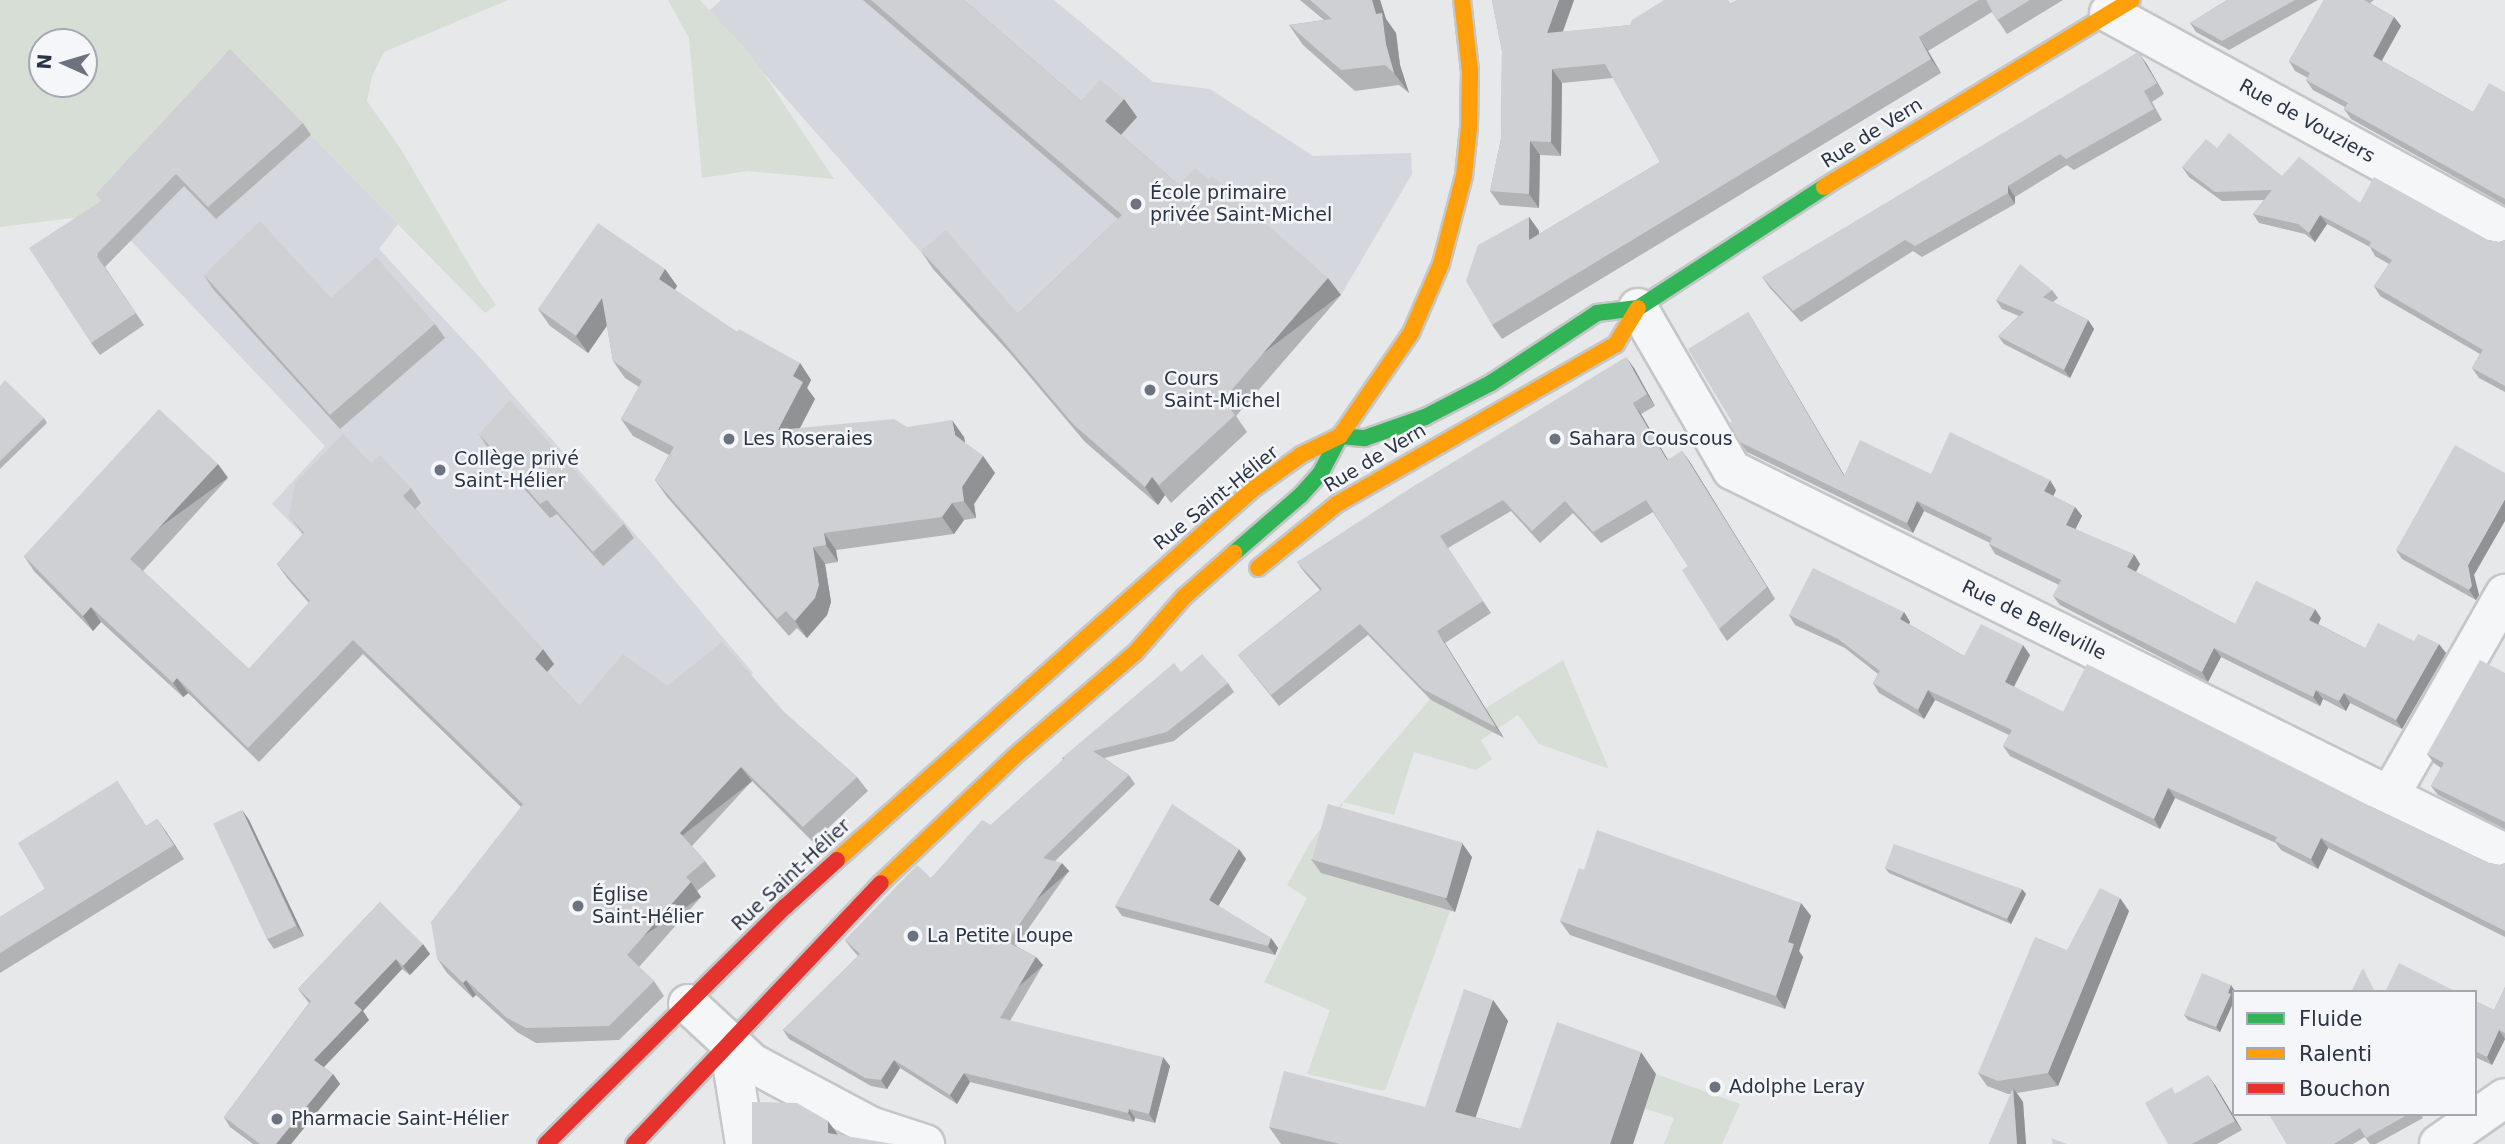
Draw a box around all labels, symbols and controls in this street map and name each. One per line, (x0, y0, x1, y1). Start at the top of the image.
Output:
north arrow (28, 28, 98, 98)
text: N (33, 53, 56, 70)
street label: Rue de Vouziers (2235, 74, 2379, 168)
street label: Rue de Vern (1817, 93, 1927, 173)
place label: École primaire privée Saint-Michel (1150, 182, 1332, 226)
marker: École primaire privée Saint-Michel (1128, 196, 1144, 212)
place label: Cours Saint-Michel (1164, 368, 1280, 412)
marker: Cours Saint-Michel (1142, 382, 1158, 398)
street label: Rue de Vern (1320, 419, 1430, 497)
place label: Les Roseraies (743, 428, 873, 450)
place label: Sahara Couscous (1569, 428, 1733, 450)
marker: Les Roseraies (721, 431, 737, 447)
marker: Sahara Couscous (1547, 431, 1563, 447)
street label: Rue Saint-Hélier (1149, 441, 1283, 555)
place label: Collège privé Saint-Hélier (454, 448, 579, 492)
marker: Collège privé Saint-Hélier (432, 462, 448, 478)
street label: Rue de Belleville (1958, 575, 2110, 665)
street label: Rue Saint-Hélier (727, 814, 855, 936)
place label: Église Saint-Hélier (592, 884, 703, 928)
marker: Église Saint-Hélier (570, 898, 586, 914)
place label: La Petite Loupe (927, 925, 1073, 947)
marker: La Petite Loupe (905, 928, 921, 944)
legend (2232, 990, 2477, 1116)
text: Fluide (2299, 1007, 2362, 1031)
text: Ralenti (2299, 1042, 2372, 1066)
place label: Adolphe Leray (1729, 1076, 1865, 1098)
text: Bouchon (2299, 1077, 2391, 1101)
marker: Adolphe Leray (1707, 1079, 1723, 1095)
place label: Pharmacie Saint-Hélier (291, 1108, 509, 1130)
marker: Pharmacie Saint-Hélier (269, 1111, 285, 1127)

